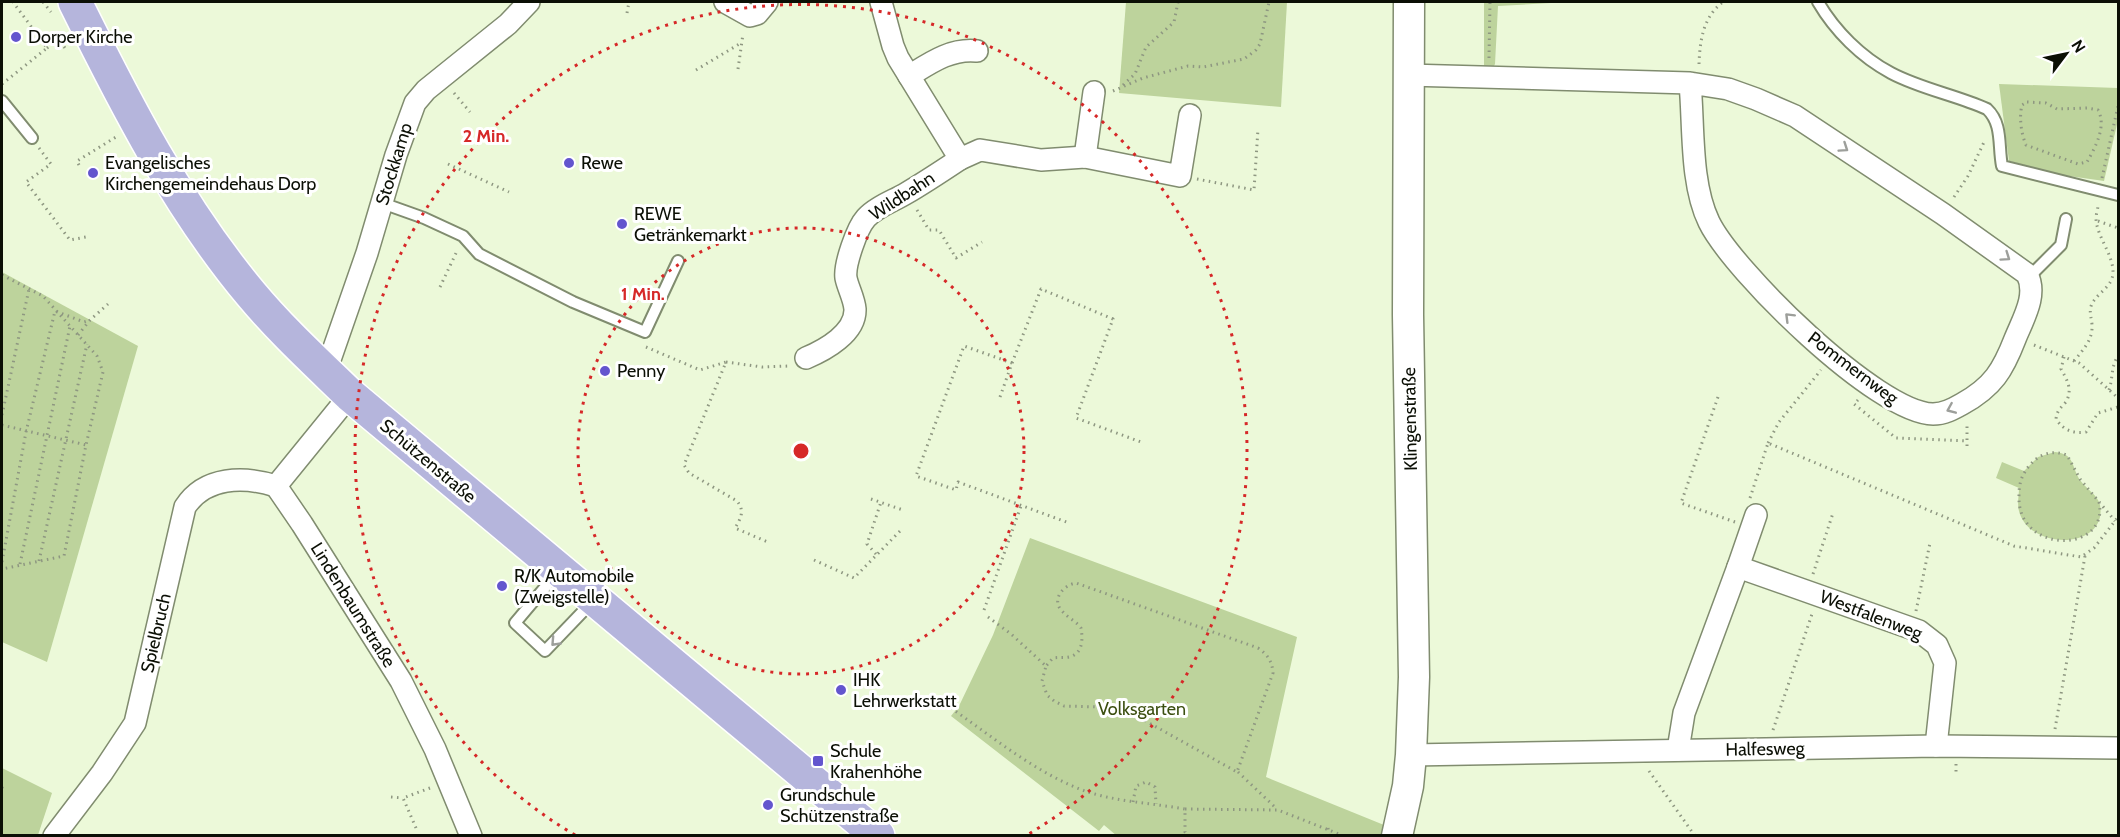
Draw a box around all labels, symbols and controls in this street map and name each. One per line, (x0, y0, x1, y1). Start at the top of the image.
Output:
north arrow (2036, 24, 2096, 84)
place label: Dorper Kirche (28, 26, 133, 48)
marker: Dorper Kirche (9, 30, 23, 44)
text: N (2067, 36, 2089, 56)
street label: Stockkamp (371, 120, 417, 208)
text: 2 Min. (463, 125, 509, 147)
one-way arrow (1838, 141, 1849, 152)
place label: Evangelisches Kirchengemeindehaus Dorp (105, 152, 316, 195)
place label: Rewe (581, 152, 623, 174)
marker: Rewe (562, 156, 576, 170)
marker: Evangelisches Kirchengemeindehaus Dorp (86, 166, 100, 180)
street label: Wildbahn (865, 167, 939, 225)
place label: REWE Getränkemarkt (634, 203, 747, 246)
marker: REWE Getränkemarkt (615, 217, 629, 231)
one-way arrow (1999, 250, 2010, 261)
text: 1 Min. (621, 283, 665, 305)
one-way arrow (1786, 313, 1797, 324)
street label: Pommernweg (1803, 327, 1903, 410)
place label: Penny (617, 360, 665, 382)
marker: Penny (598, 364, 612, 378)
street label: Klingenstraße (1398, 367, 1422, 471)
one-way arrow (1946, 402, 1957, 414)
street label: Schützenstraße (375, 414, 481, 508)
centre of rings (791, 441, 811, 461)
street label: Lindenbaumstraße (306, 538, 400, 672)
place label: R/K Automobile (Zweigstelle) (514, 565, 634, 608)
marker: R/K Automobile (Zweigstelle) (495, 579, 509, 593)
street label: Westfalenweg (1817, 585, 1926, 645)
street label: Spielbruch (136, 591, 176, 675)
one-way arrow (551, 634, 562, 645)
place label: IHK Lehrwerkstatt (853, 669, 957, 712)
marker: IHK Lehrwerkstatt (834, 683, 848, 697)
park label: Volksgarten (1098, 698, 1186, 720)
street label: Halfesweg (1725, 737, 1806, 761)
place label: Schule Krahenhöhe (830, 740, 922, 783)
marker: Schule Krahenhöhe (811, 754, 825, 768)
place label: Grundschule Schützenstraße (780, 784, 899, 827)
marker: Grundschule Schützenstraße (761, 798, 775, 812)

